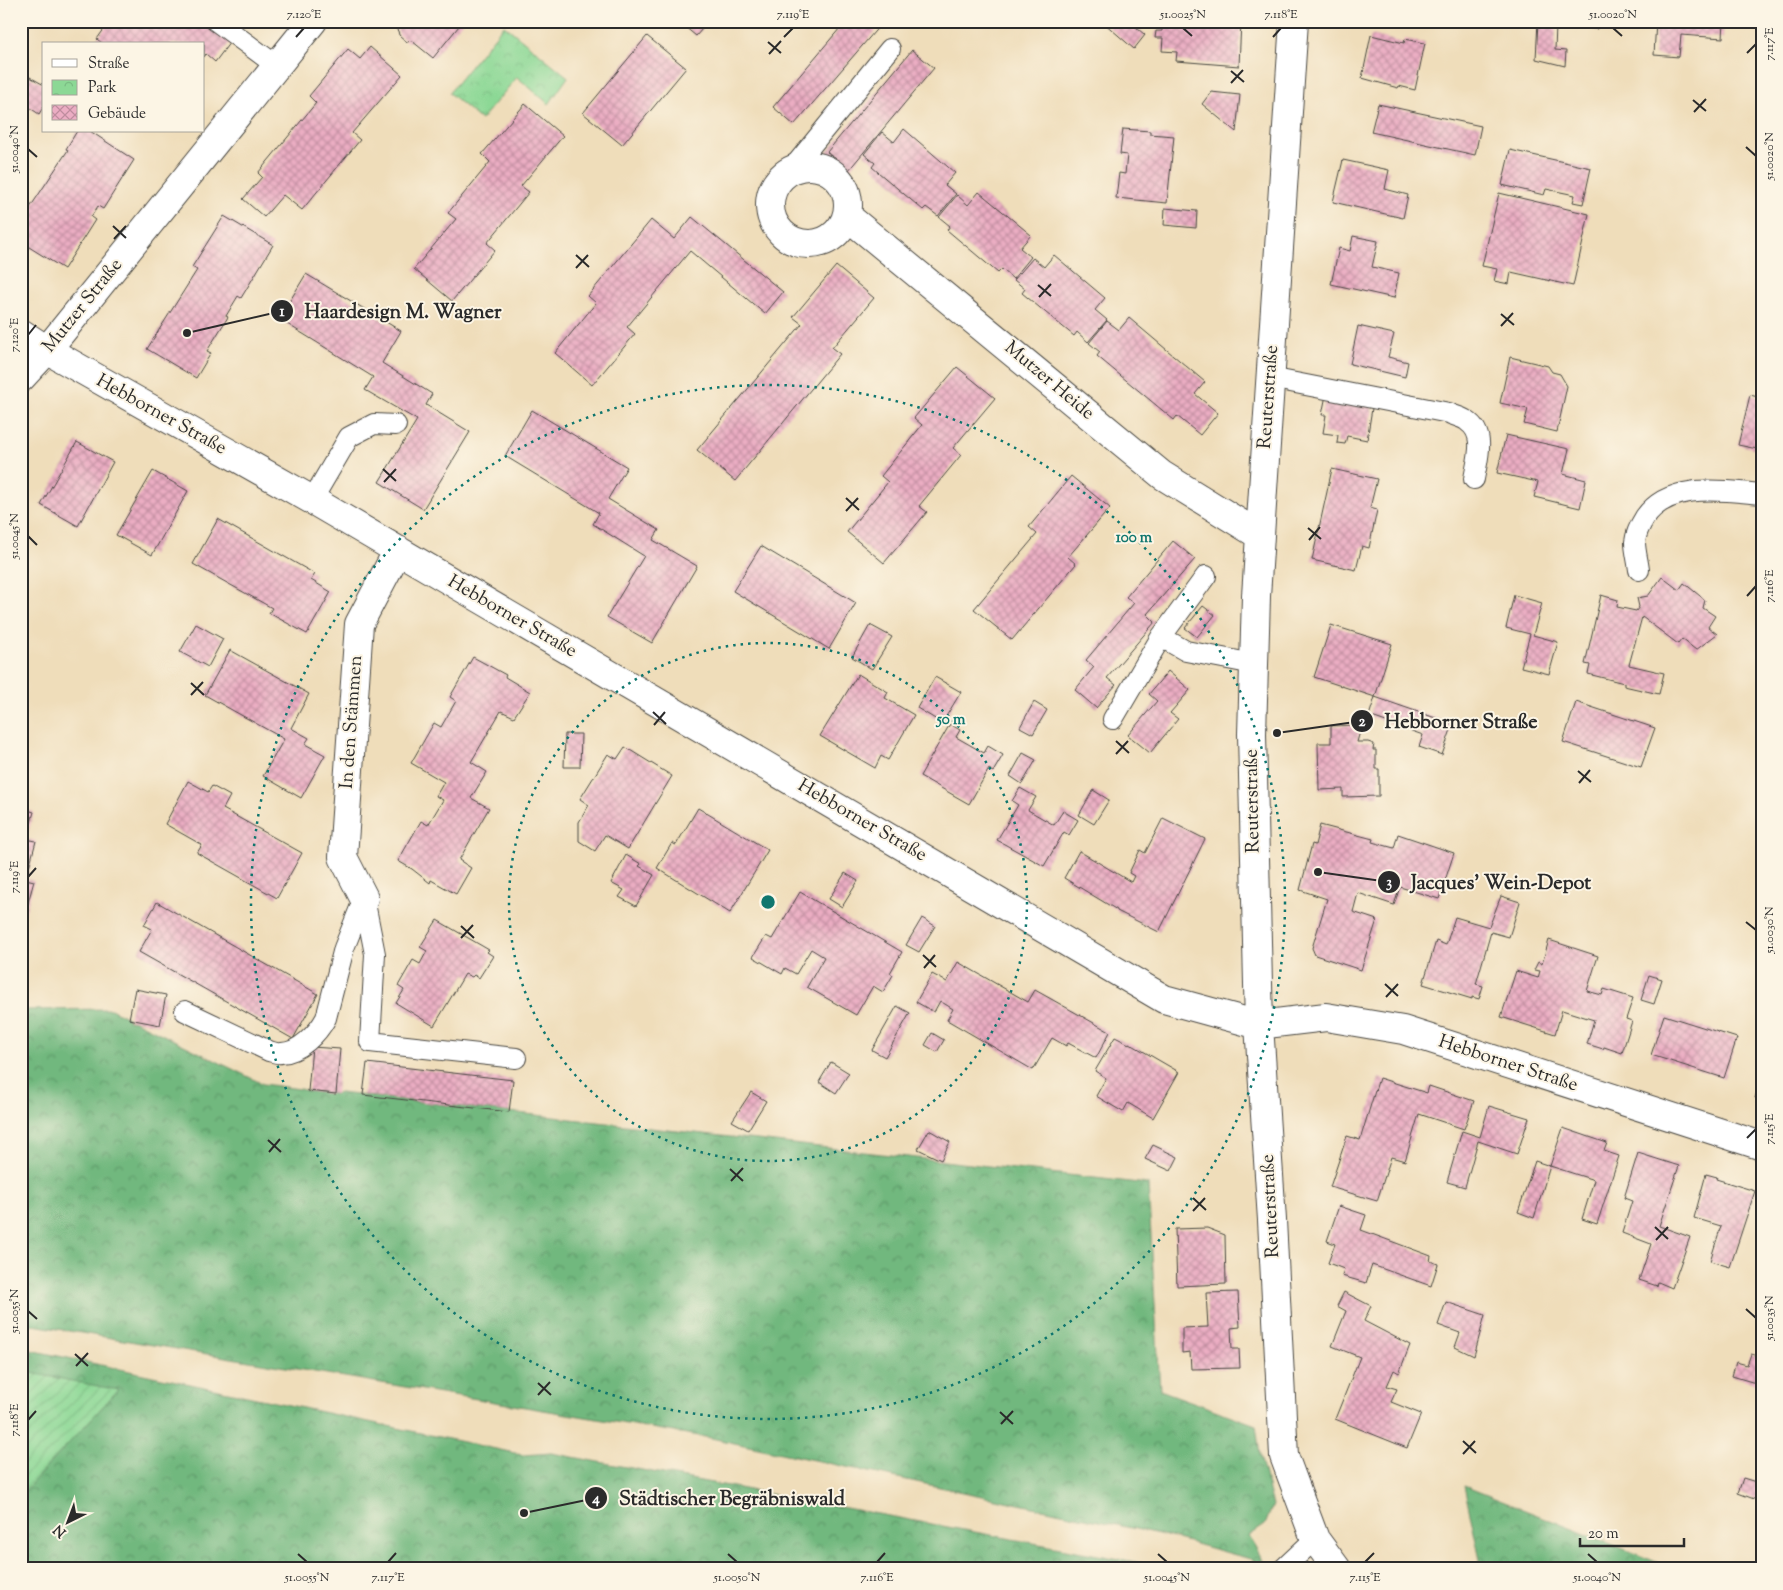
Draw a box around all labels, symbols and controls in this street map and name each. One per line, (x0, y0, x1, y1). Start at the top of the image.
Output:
text: 7.120°E (287, 6, 322, 24)
text: 7.119°E (777, 6, 810, 24)
text: 51.0025°N (1159, 6, 1206, 24)
text: 7.118°E (1264, 6, 1298, 24)
text: 51.0020°N (1588, 6, 1637, 24)
text: 7.117°E (1761, 27, 1779, 61)
legend (42, 42, 205, 132)
text: Straße (88, 54, 130, 75)
text: Park (88, 78, 117, 99)
text: Gebäude (88, 104, 146, 125)
text: 51.0040°N (6, 125, 24, 174)
text: 51.0020°N (1761, 132, 1779, 181)
street label: Mutzer Straße (37, 253, 130, 359)
callout: Haardesign M. Wagner (270, 293, 512, 328)
text: Haardesign M. Wagner (304, 299, 502, 328)
text: 1 (279, 302, 285, 323)
text: 7.120°E (6, 317, 24, 352)
street label: Mutzer Heide (998, 335, 1100, 427)
street label: Reuterstraße (1252, 344, 1286, 450)
street label: Hebborner Straße (91, 368, 231, 462)
text: 51.0045°N (6, 513, 24, 560)
text: 100 m (1116, 528, 1153, 549)
street label: Hebborner Straße (442, 569, 582, 665)
text: 7.116°E (1761, 569, 1779, 602)
street label: In den Stämmen (334, 654, 370, 790)
callout: Hebborner Straße (1349, 703, 1547, 738)
text: Hebborner Straße (1384, 709, 1538, 738)
text: 50 m (936, 710, 966, 731)
text: 2 (1358, 712, 1366, 733)
street label: Reuterstraße (1239, 749, 1267, 853)
street label: Hebborner Straße (792, 773, 932, 869)
text: 7.119°E (6, 860, 24, 893)
callout: Jacques’ Wein-Depot (1376, 865, 1602, 900)
text: Jacques’ Wein-Depot (1409, 870, 1591, 899)
text: 3 (1386, 873, 1392, 894)
centre of rings (759, 893, 777, 911)
text: 51.0030°N (1761, 906, 1779, 955)
street label: Hebborner Straße (1435, 1029, 1581, 1099)
text: 7.115°E (1761, 1113, 1779, 1145)
street label: Reuterstraße (1255, 1153, 1287, 1259)
text: 51.0055°N (6, 1288, 24, 1334)
text: 51.0035°N (1761, 1295, 1779, 1342)
text: 7.118°E (6, 1403, 24, 1437)
callout: Städtischer Begräbniswald (583, 1480, 855, 1515)
text: Städtischer Begräbniswald (619, 1486, 846, 1515)
text: 4 (591, 1489, 600, 1510)
north arrow (42, 1498, 92, 1548)
scale bar (1580, 1515, 1684, 1547)
text: N (50, 1519, 71, 1541)
text: 20 m (1588, 1524, 1619, 1545)
text: 51.0055°N (284, 1569, 330, 1587)
text: 7.117°E (371, 1569, 405, 1587)
text: 51.0050°N (713, 1569, 761, 1587)
text: 7.116°E (861, 1569, 894, 1587)
text: 51.0045°N (1143, 1569, 1190, 1587)
text: 7.115°E (1349, 1569, 1381, 1587)
text: 51.0040°N (1572, 1569, 1621, 1587)

